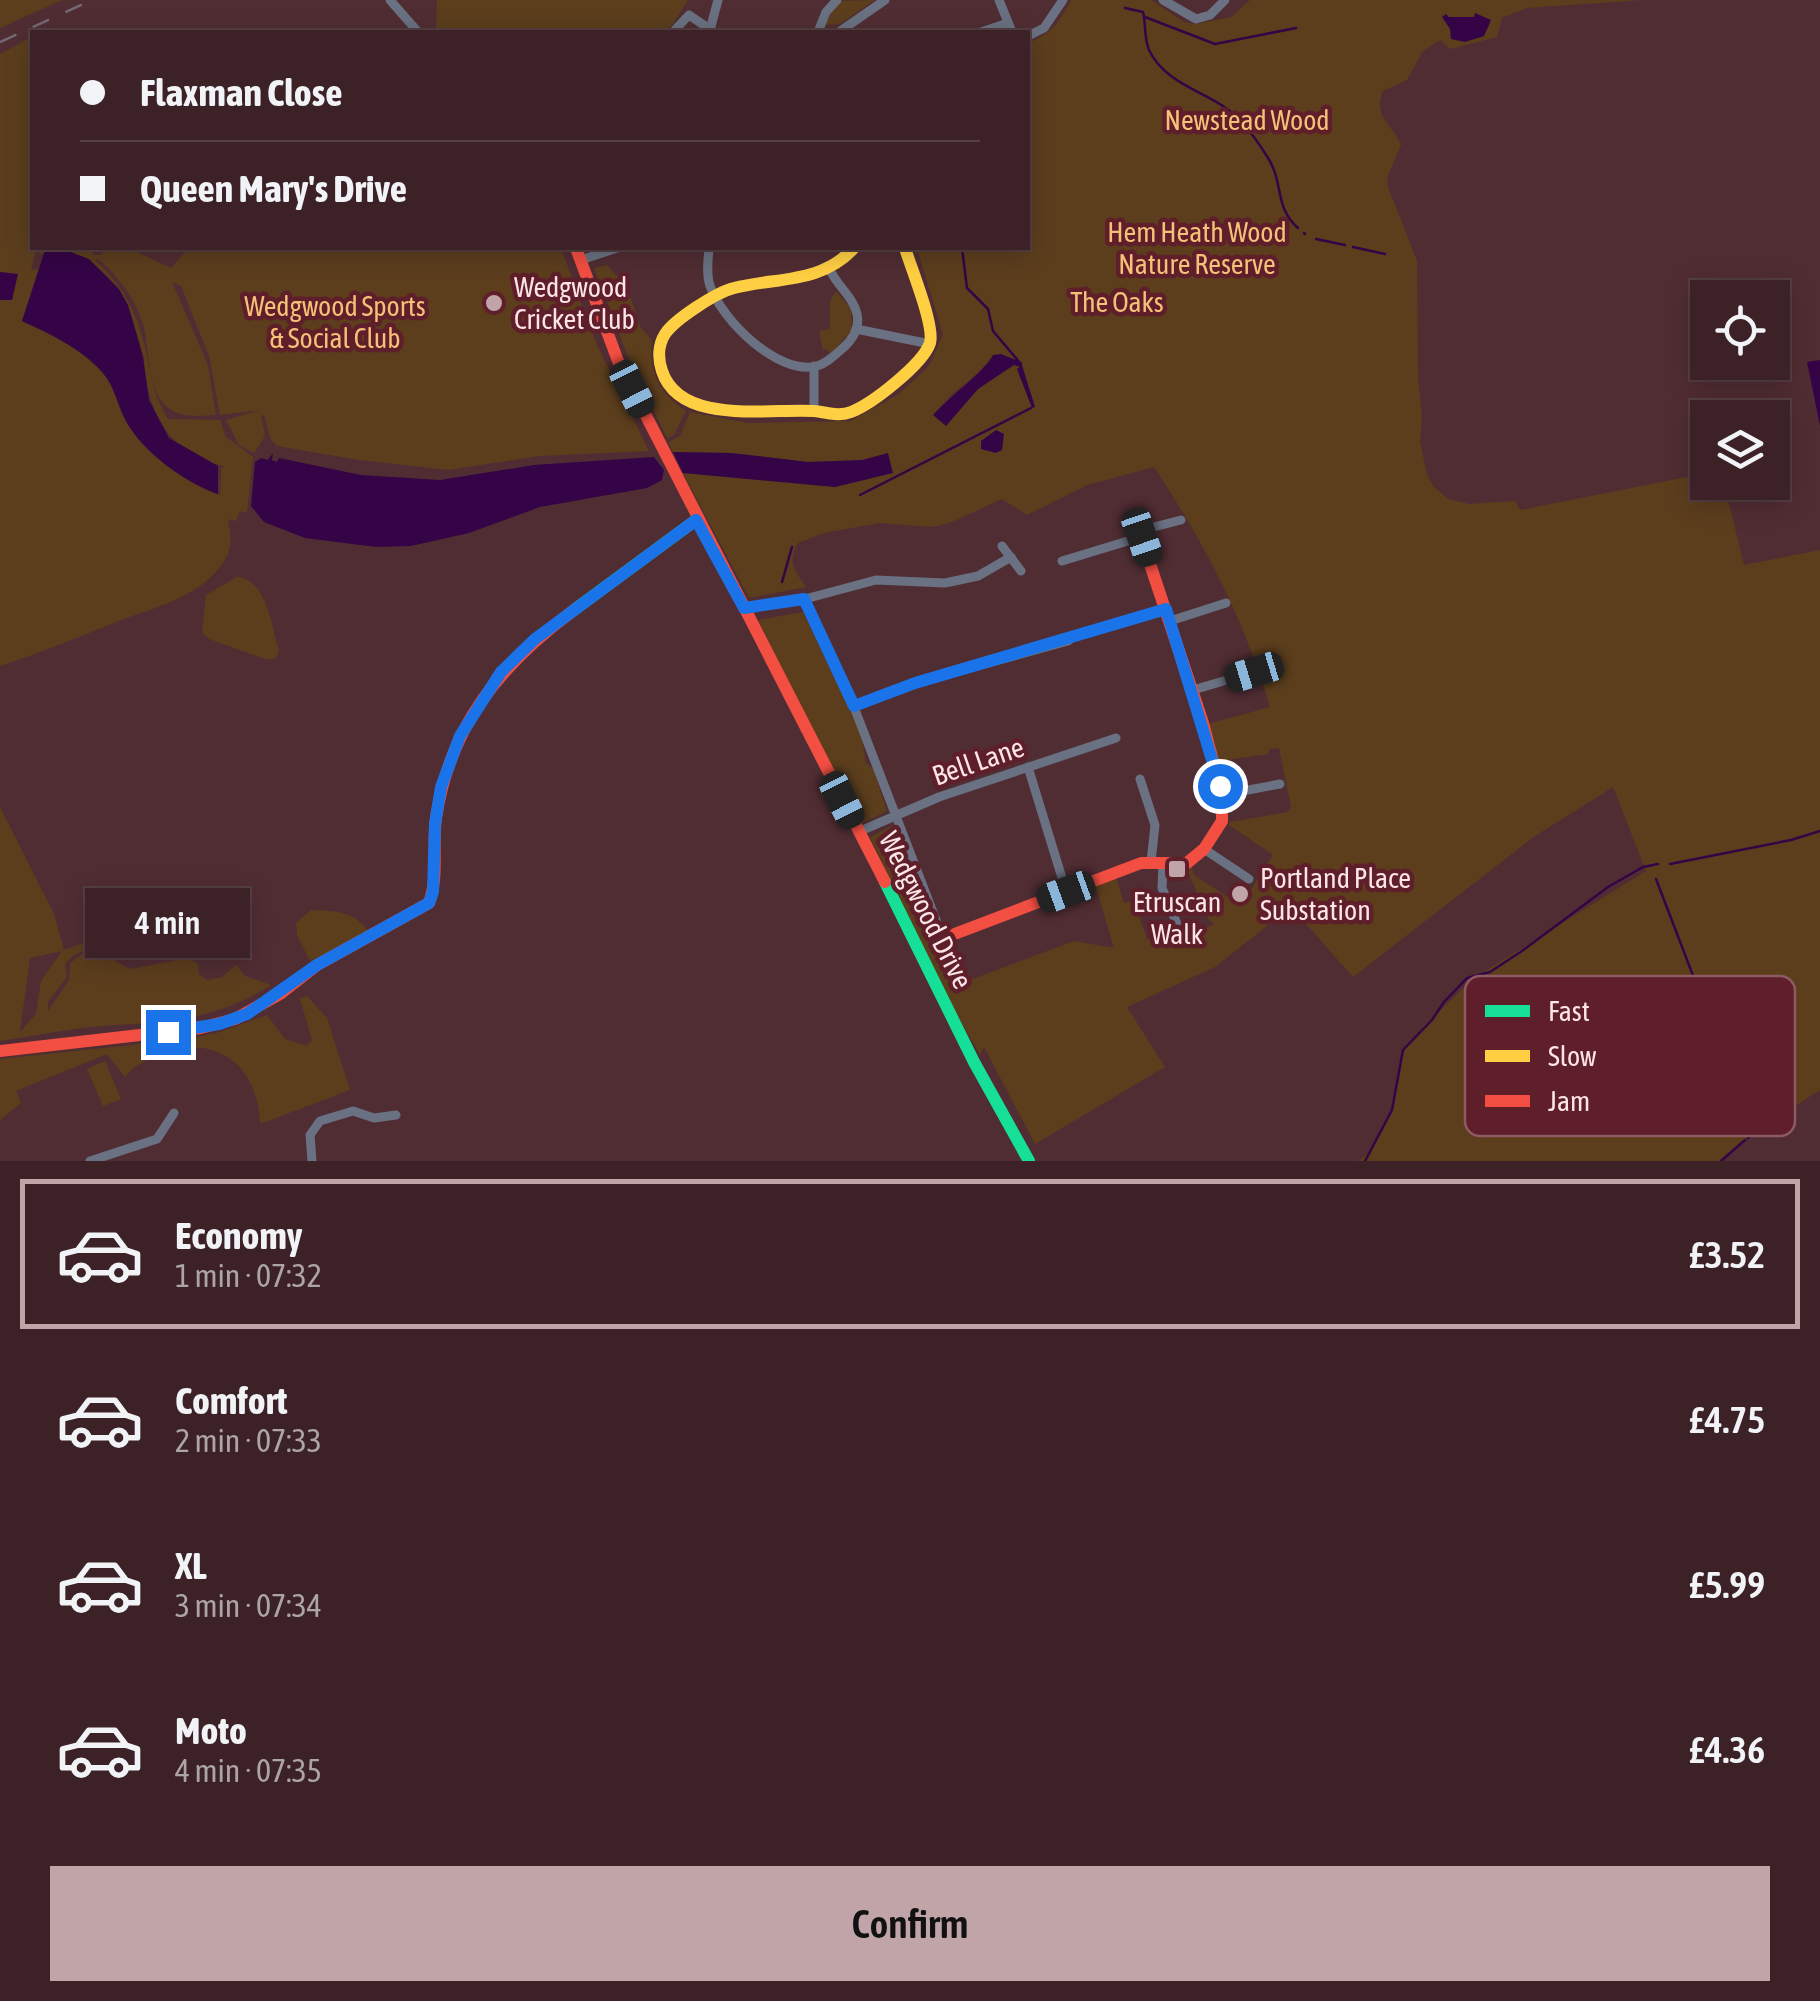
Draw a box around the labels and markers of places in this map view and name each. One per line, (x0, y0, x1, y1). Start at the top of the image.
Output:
place label: Wedgwood Cricket Club (514, 271, 635, 335)
marker: Wedgwood Cricket Club (483, 292, 505, 314)
marker: Etruscan Walk (1166, 858, 1188, 880)
place label: Portland Place Substation (1260, 862, 1411, 926)
marker: Portland Place Substation (1229, 883, 1251, 905)
place label: Etruscan Walk (1133, 886, 1221, 950)

